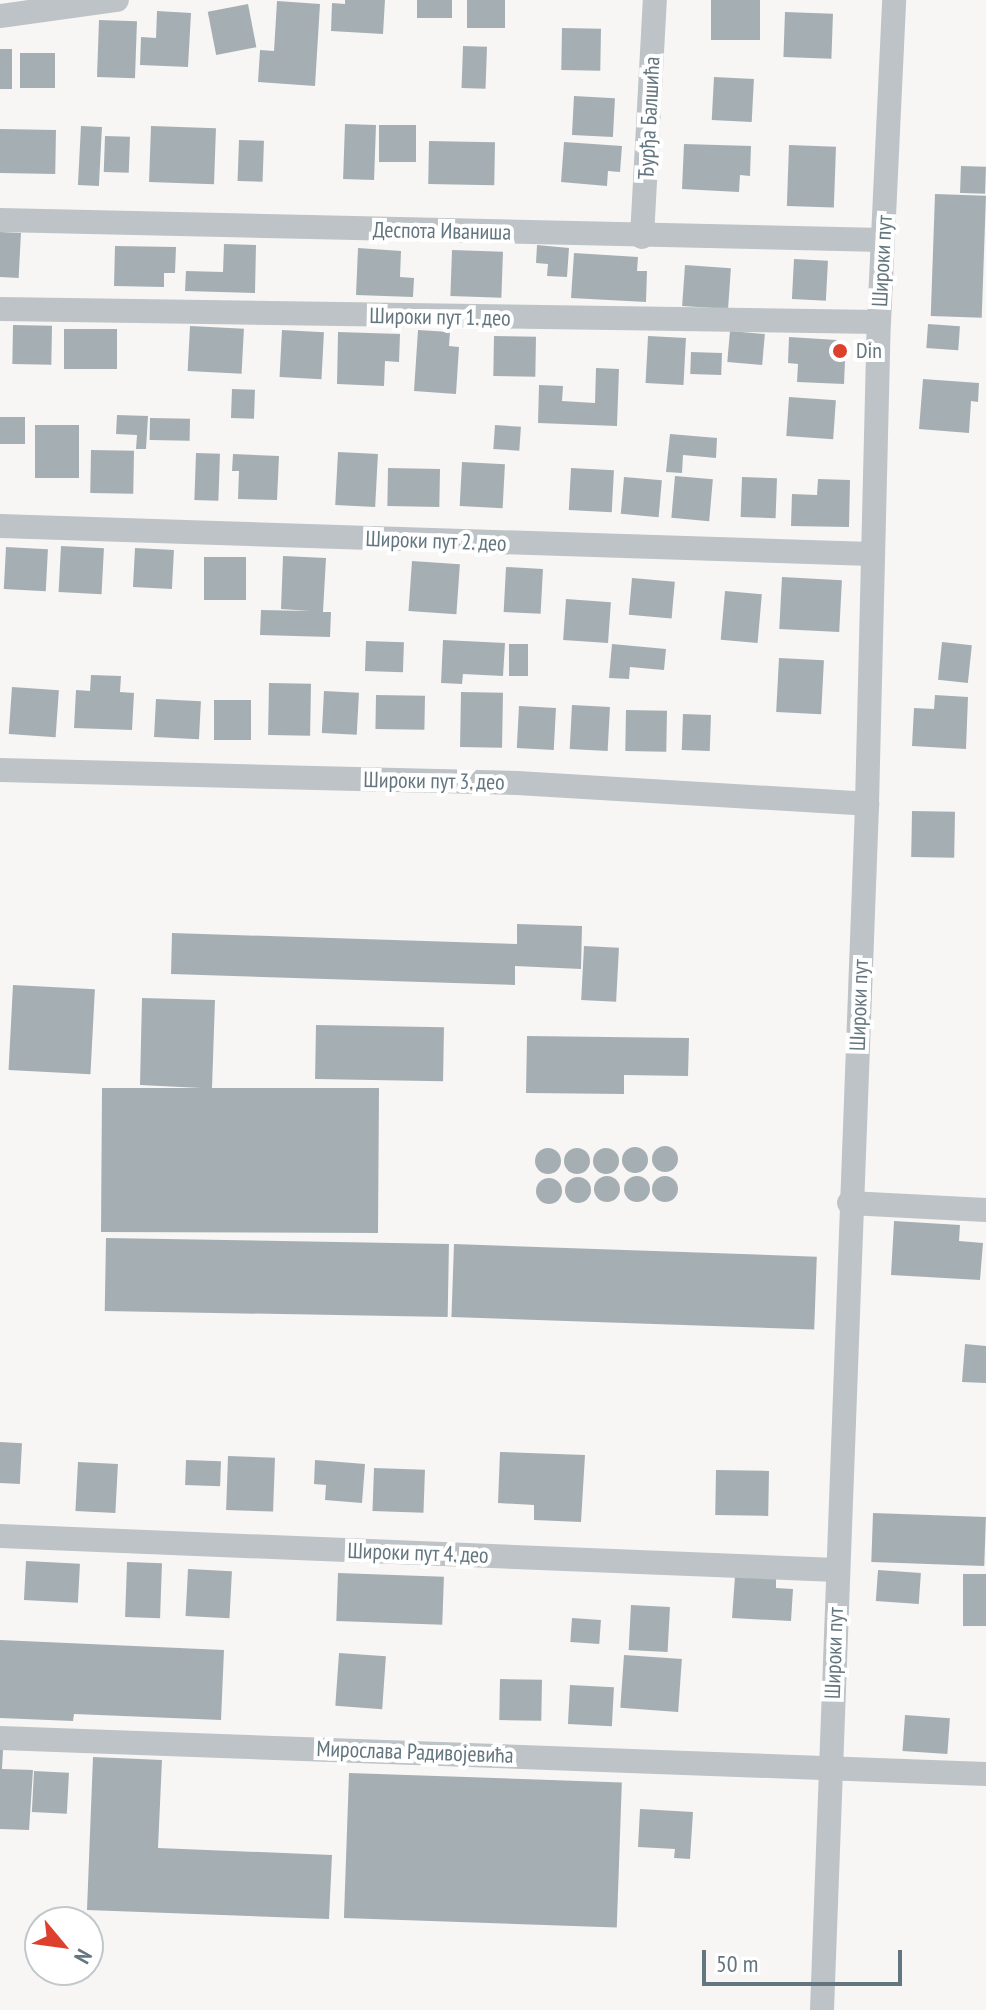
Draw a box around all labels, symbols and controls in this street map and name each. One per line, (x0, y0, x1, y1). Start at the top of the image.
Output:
street label: Ђурђа Балшића (633, 56, 665, 180)
street label: Широки пут (866, 214, 898, 308)
street label: Деспота Иваниша (373, 217, 511, 245)
street label: Широки пут 1. део (368, 303, 512, 331)
place label: Din (856, 338, 882, 364)
marker: Din (831, 342, 849, 360)
street label: Широки пут 2. део (364, 525, 508, 557)
street label: Широки пут 3. део (362, 767, 506, 795)
street label: Широки пут (844, 959, 874, 1051)
street label: Широки пут 4. део (346, 1537, 490, 1569)
street label: Широки пут (819, 1607, 849, 1699)
street label: Мирослава Радивојевића (316, 1735, 514, 1769)
north arrow (24, 1906, 104, 1986)
scale bar (706, 1934, 906, 1984)
text: N (68, 1945, 98, 1969)
text: 50 m (716, 1948, 758, 1979)

